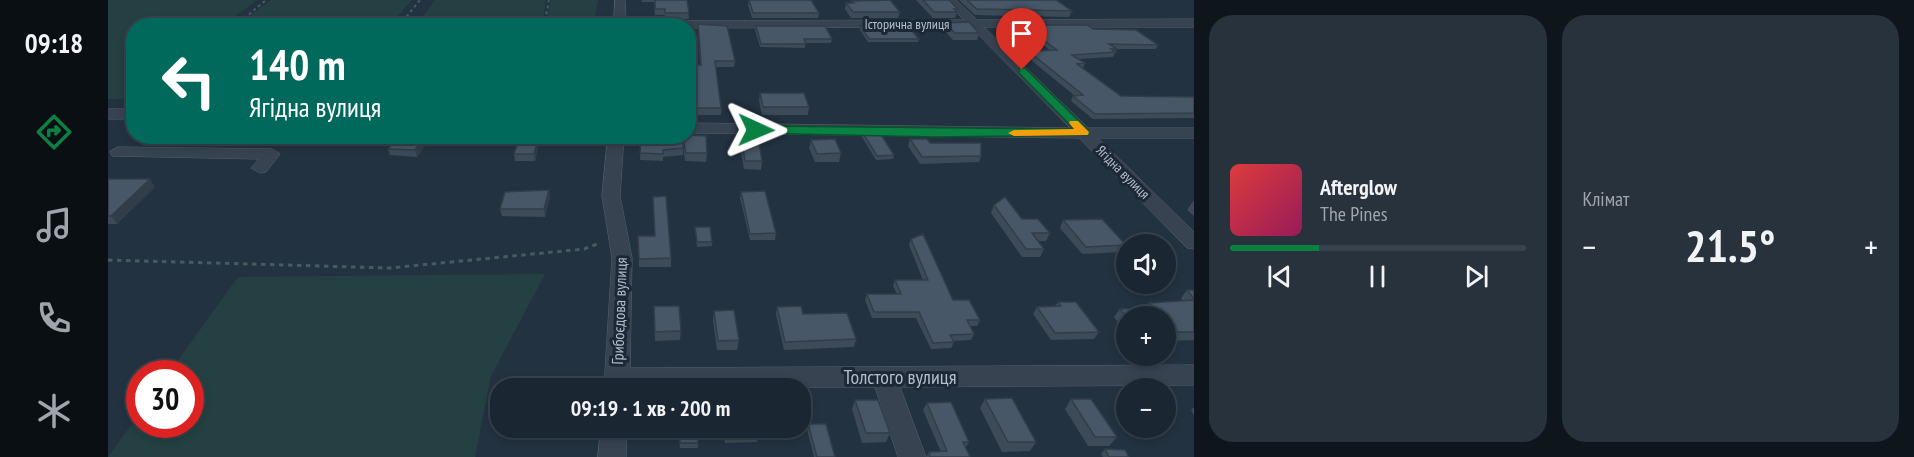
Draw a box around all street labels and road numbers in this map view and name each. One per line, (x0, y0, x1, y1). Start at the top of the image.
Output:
street label: Історична вулиця (864, 15, 950, 33)
street label: Ягідна вулиця (1092, 141, 1154, 203)
street label: Грибоєдова вулиця (607, 257, 631, 365)
street label: Толстого вулиця (844, 364, 956, 390)

